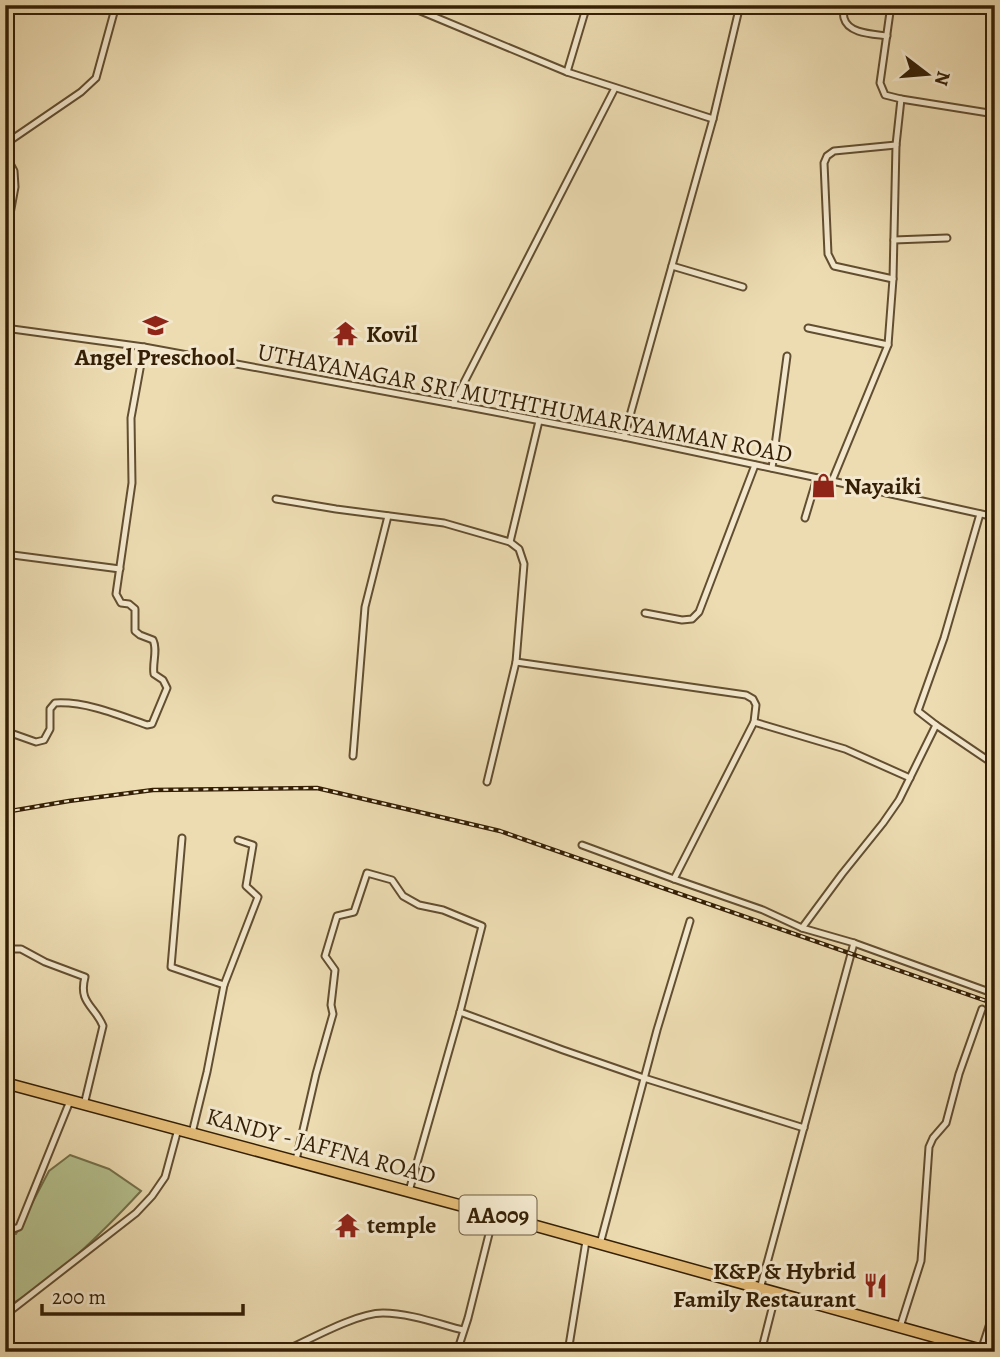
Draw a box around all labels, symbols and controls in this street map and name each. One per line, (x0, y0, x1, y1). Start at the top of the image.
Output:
north arrow (892, 38, 962, 108)
text: N (928, 68, 957, 89)
school or university icon: Angel Preschool (141, 312, 169, 340)
place label: Kovil (366, 318, 418, 350)
temple icon: Kovil (332, 320, 360, 348)
street label: UTHAYANAGAR SRI MUTHTHUMARIYAMMAN ROAD (255, 335, 795, 471)
place label: Angel Preschool (74, 341, 236, 373)
place label: Nayaiki (844, 470, 921, 502)
shop icon: Nayaiki (810, 472, 838, 500)
street label: KANDY - JAFFNA ROAD (203, 1100, 439, 1192)
road number: AA009 (460, 1196, 536, 1234)
place label: temple (367, 1209, 436, 1241)
temple icon: temple (333, 1211, 361, 1239)
place label: K&P & Hybrid Family Restaurant (673, 1255, 856, 1315)
restaurant icon: K&P & Hybrid Family Restaurant (862, 1271, 890, 1299)
scale bar (42, 1273, 243, 1317)
text: 200 m (52, 1283, 106, 1311)

